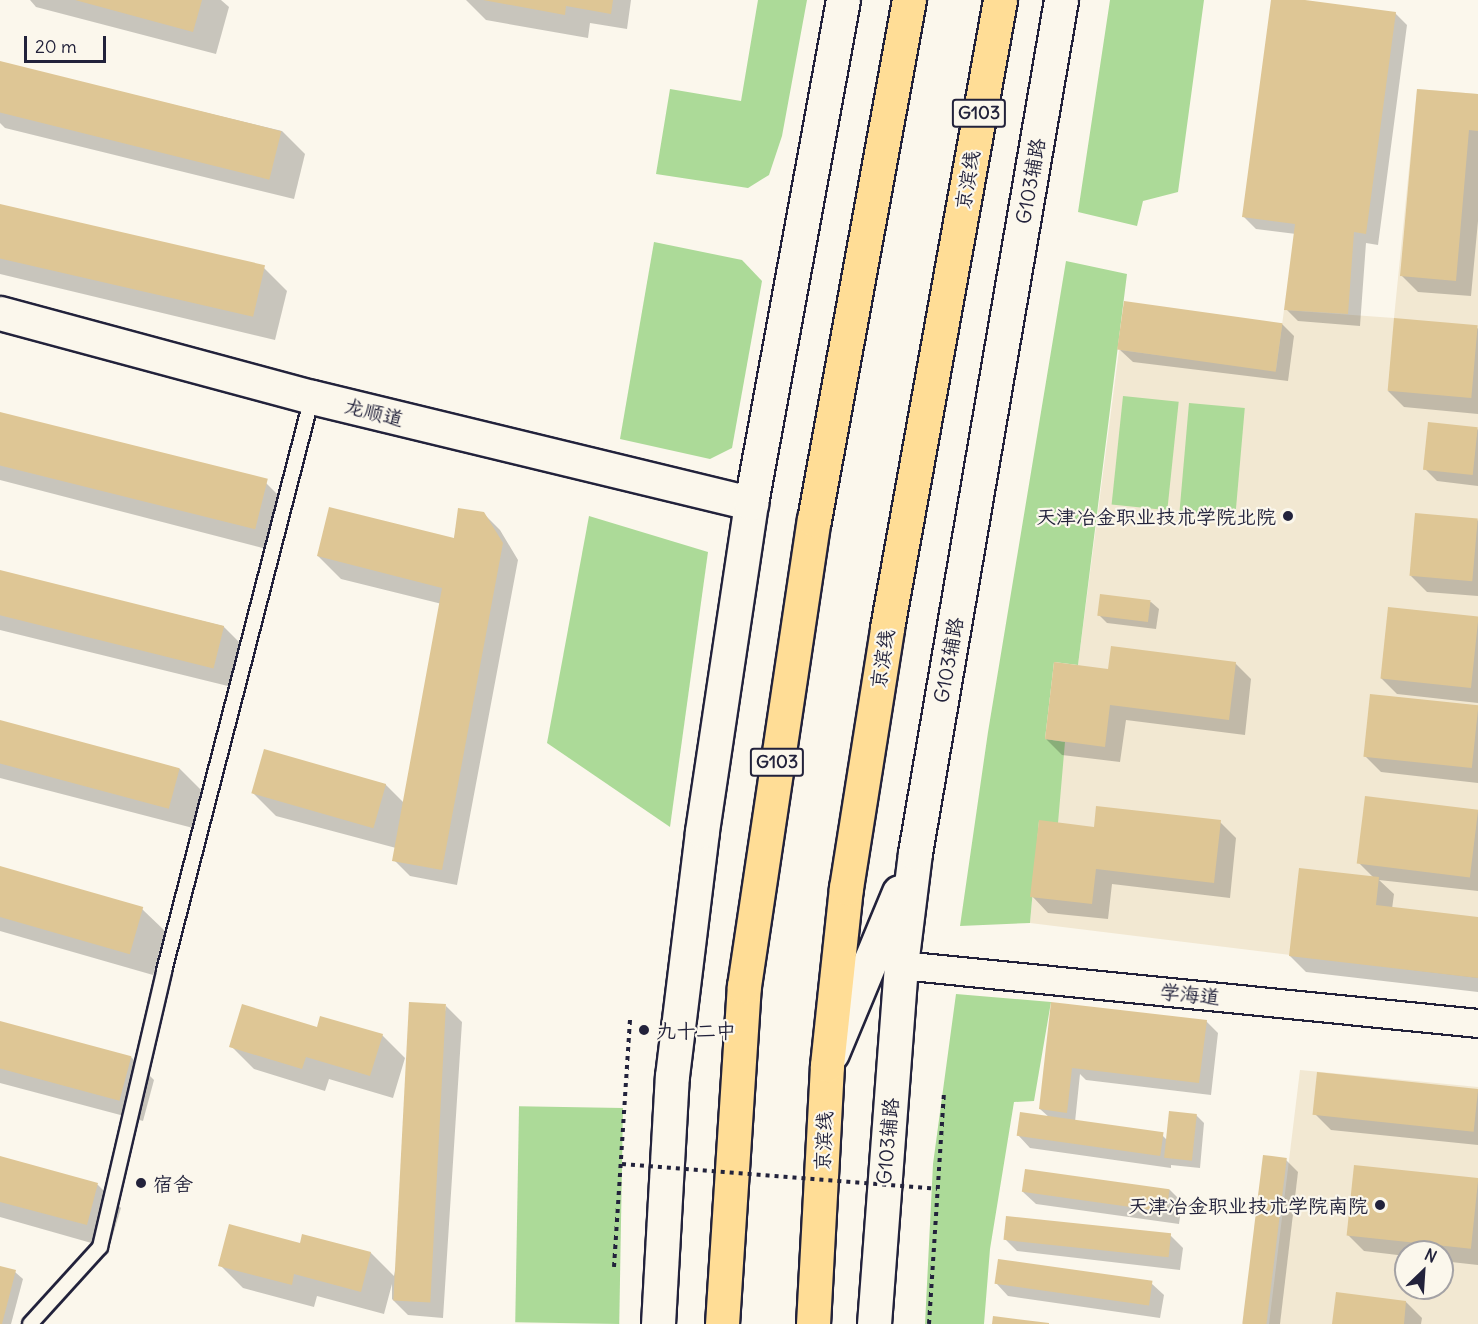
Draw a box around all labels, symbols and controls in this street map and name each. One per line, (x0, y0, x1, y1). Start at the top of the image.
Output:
scale bar (27, 24, 110, 62)
text: 20 m (35, 35, 77, 58)
road number: G103 (950, 98, 1008, 128)
street label: G103辅路 (1011, 136, 1049, 226)
street label: 京滨线 (950, 148, 984, 212)
street label: 龙顺道 (342, 393, 406, 431)
place label: 天津冶金职业技术学院北院 (1036, 504, 1276, 528)
marker: 天津冶金职业技术学院北院 (1281, 509, 1295, 523)
street label: G103辅路 (929, 615, 967, 705)
street label: 京滨线 (865, 627, 899, 691)
road number: G103 (748, 747, 806, 777)
street label: 学海道 (1159, 979, 1221, 1009)
place label: 九十二中 (656, 1018, 736, 1042)
marker: 九十二中 (637, 1023, 651, 1037)
street label: G103辅路 (871, 1097, 903, 1185)
street label: 京滨线 (809, 1110, 837, 1172)
place label: 宿舍 (153, 1171, 193, 1195)
marker: 宿舍 (134, 1176, 148, 1190)
place label: 天津冶金职业技术学院南院 (1128, 1193, 1368, 1217)
marker: 天津冶金职业技术学院南院 (1373, 1198, 1387, 1212)
north arrow (1394, 1240, 1454, 1300)
text: N (1422, 1244, 1440, 1267)

